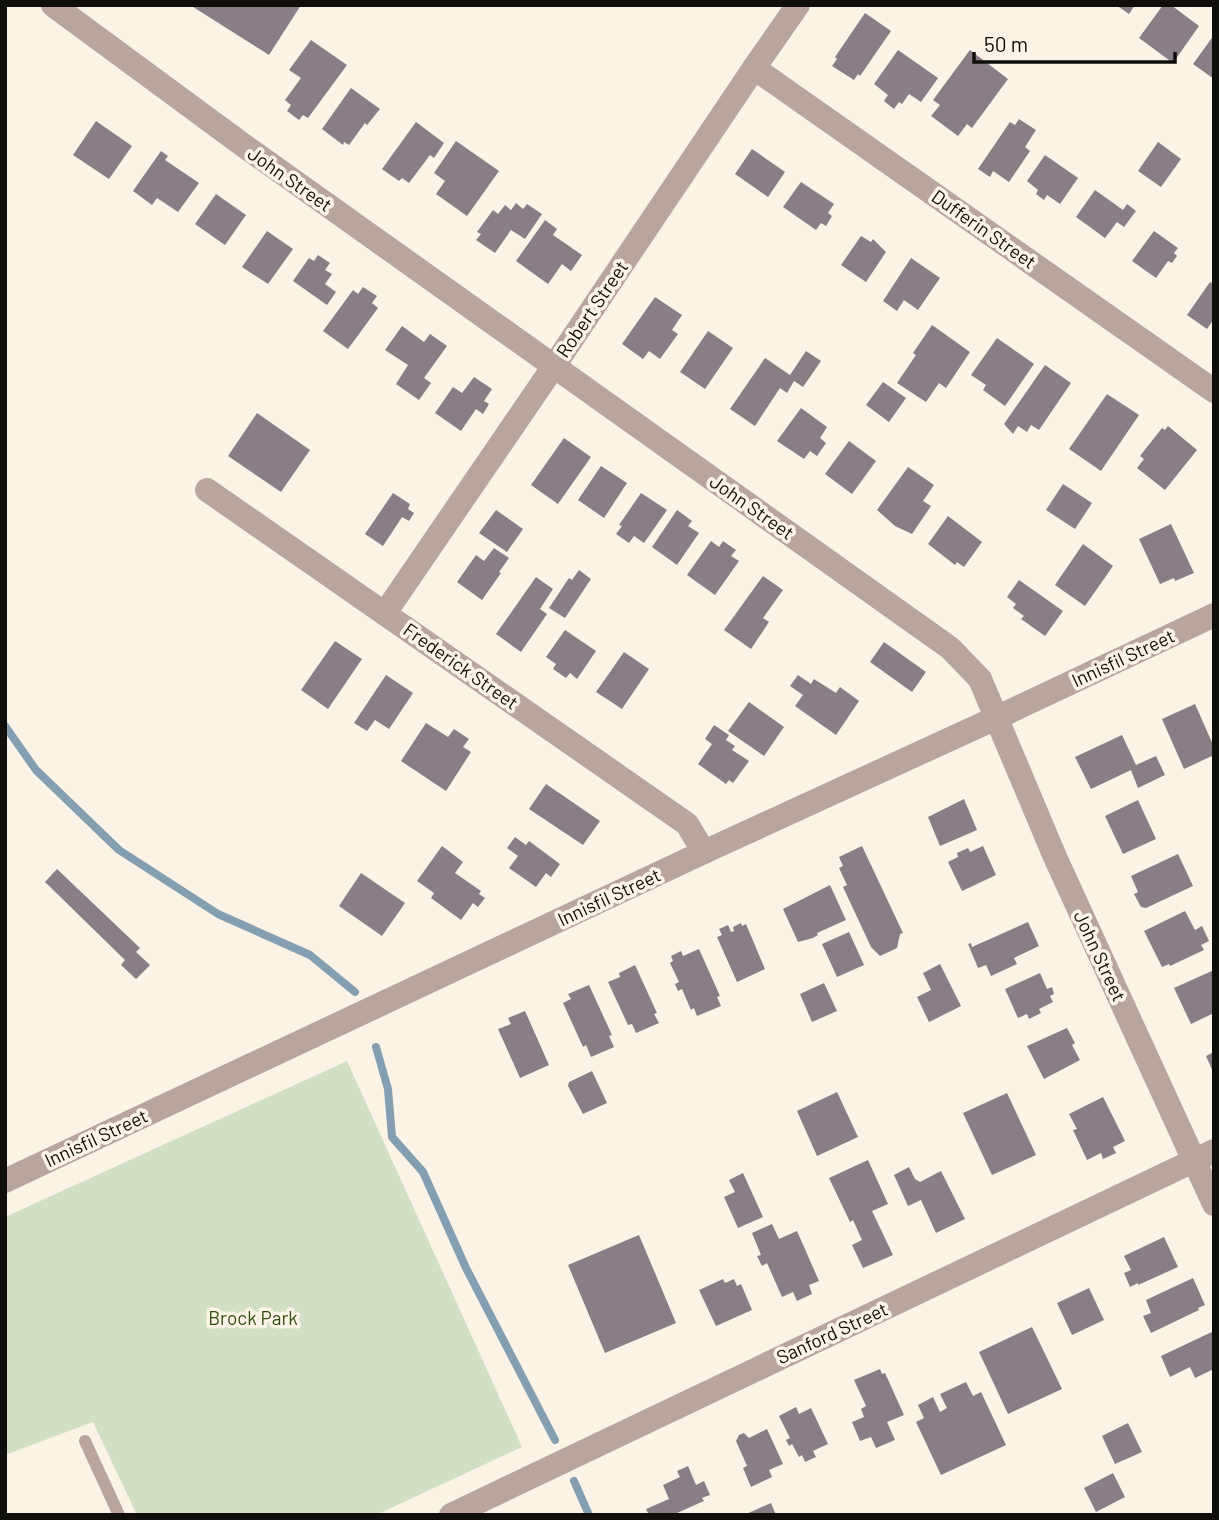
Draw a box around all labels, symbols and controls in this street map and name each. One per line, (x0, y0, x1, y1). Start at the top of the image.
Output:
scale bar (974, 21, 1175, 65)
text: 50 m (984, 31, 1028, 56)
street label: John Street (244, 141, 337, 216)
street label: Dufferin Street (928, 184, 1041, 273)
street label: Robert Street (551, 256, 632, 362)
street label: John Street (706, 469, 799, 544)
street label: Frederick Street (399, 617, 523, 714)
street label: Innisfil Street (1068, 624, 1178, 691)
street label: Innisfil Street (554, 863, 664, 930)
street label: John Street (1069, 907, 1131, 1005)
street label: Innisfil Street (41, 1104, 151, 1171)
street label: Sanford Street (773, 1297, 891, 1368)
park label: Brock Park (208, 1306, 298, 1329)

